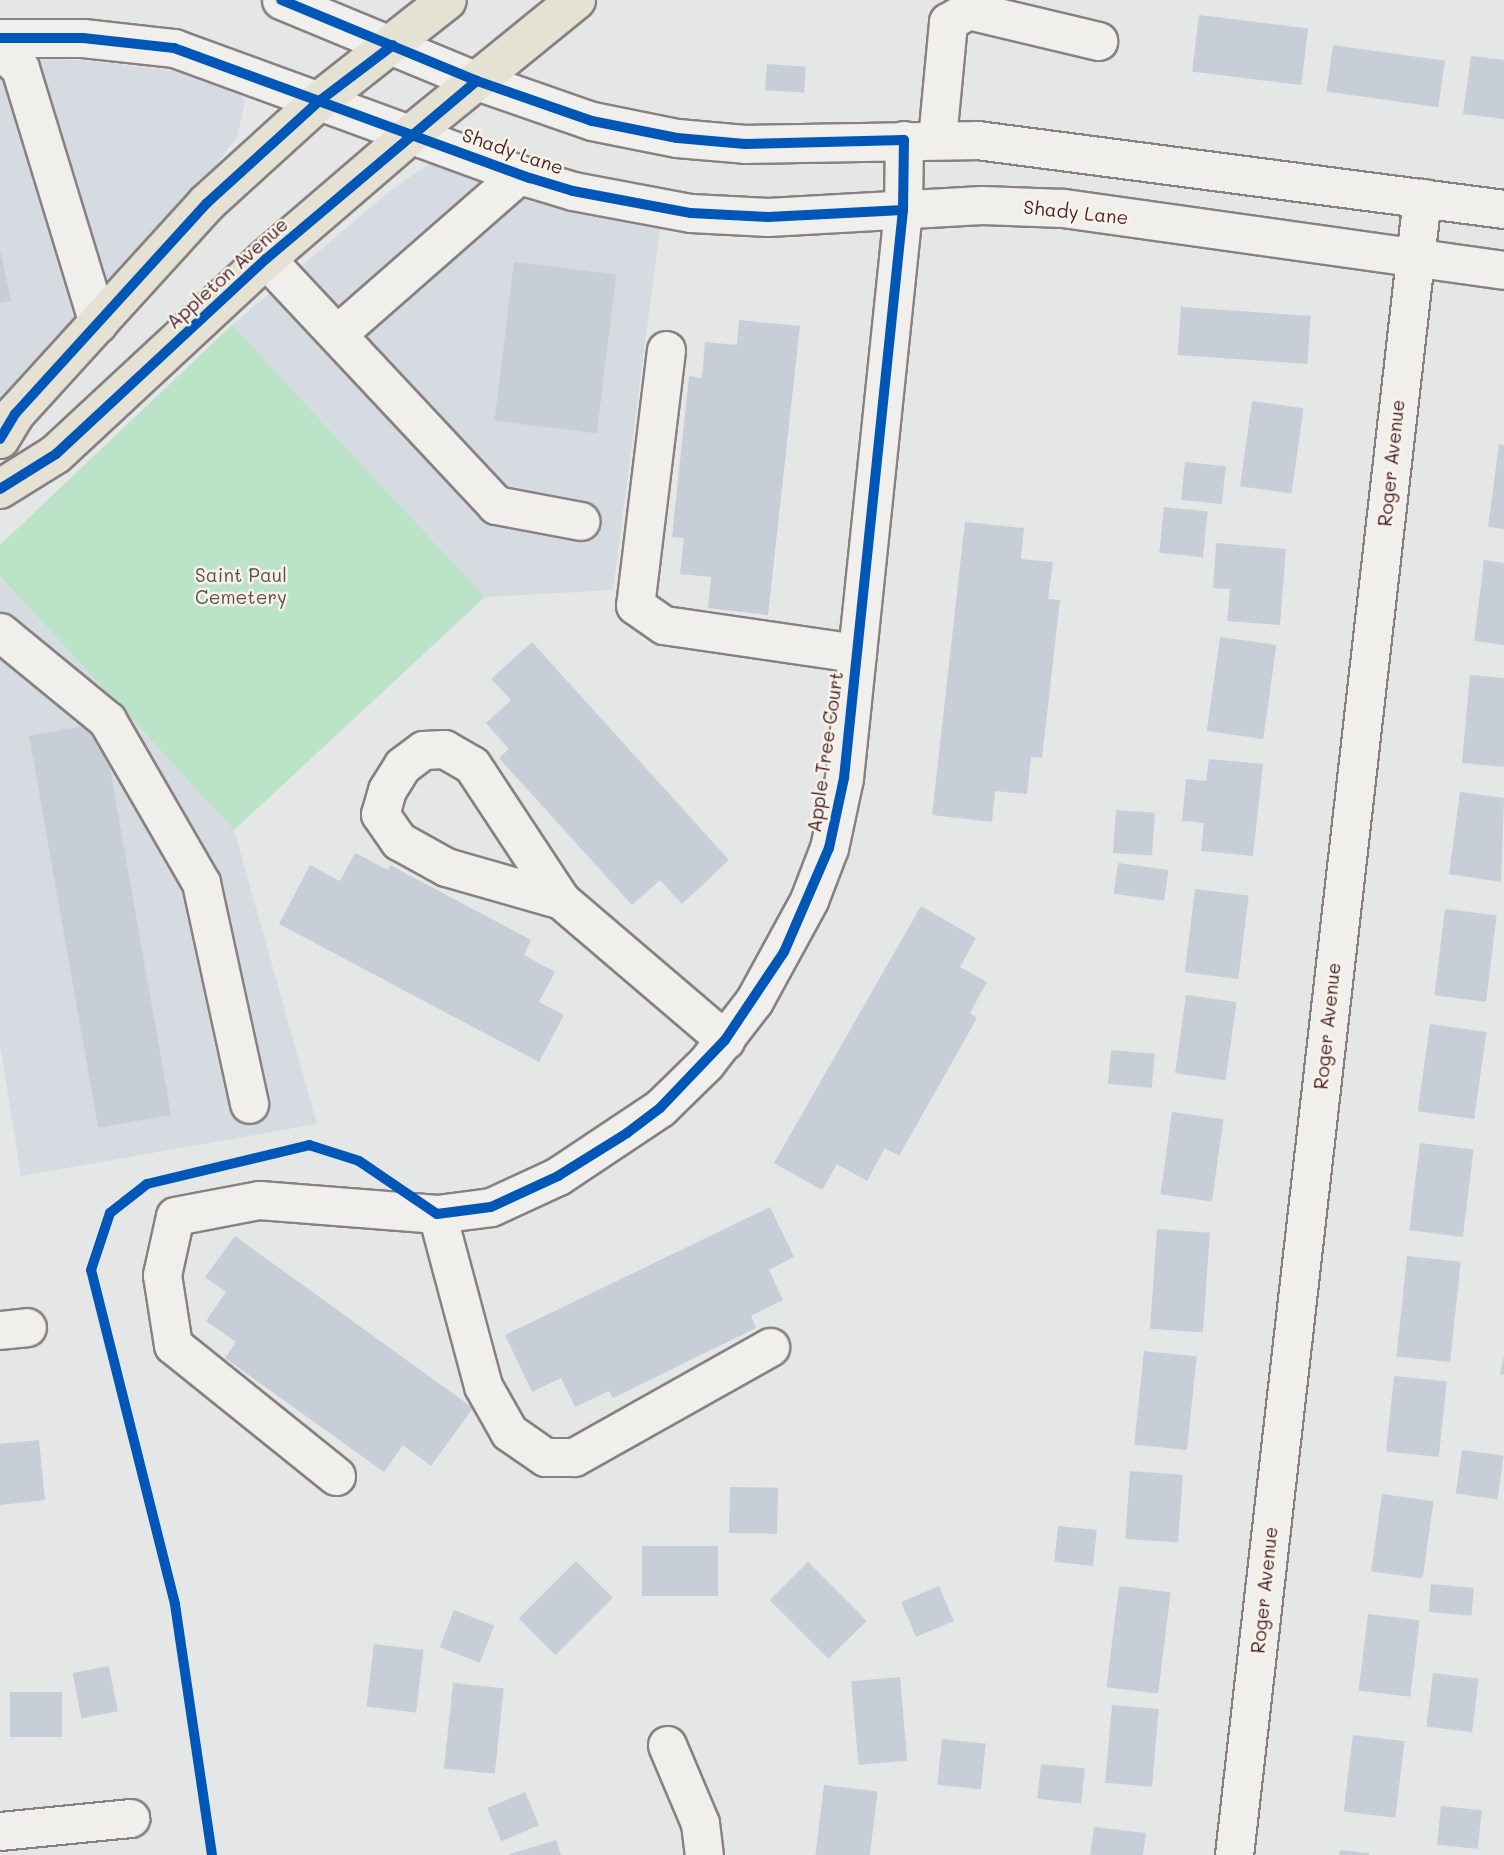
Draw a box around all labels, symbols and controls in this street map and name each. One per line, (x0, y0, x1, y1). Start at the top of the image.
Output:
street label: Shady Lane (459, 123, 567, 179)
street label: Shady Lane (1022, 195, 1130, 229)
street label: Appleton Avenue (162, 213, 292, 333)
street label: Roger Avenue (1373, 398, 1409, 528)
park label: Saint Paul Cemetery (195, 564, 287, 608)
street label: Apple Tree Court (802, 670, 848, 834)
street label: Roger Avenue (1309, 961, 1345, 1091)
street label: Roger Avenue (1246, 1525, 1282, 1655)

